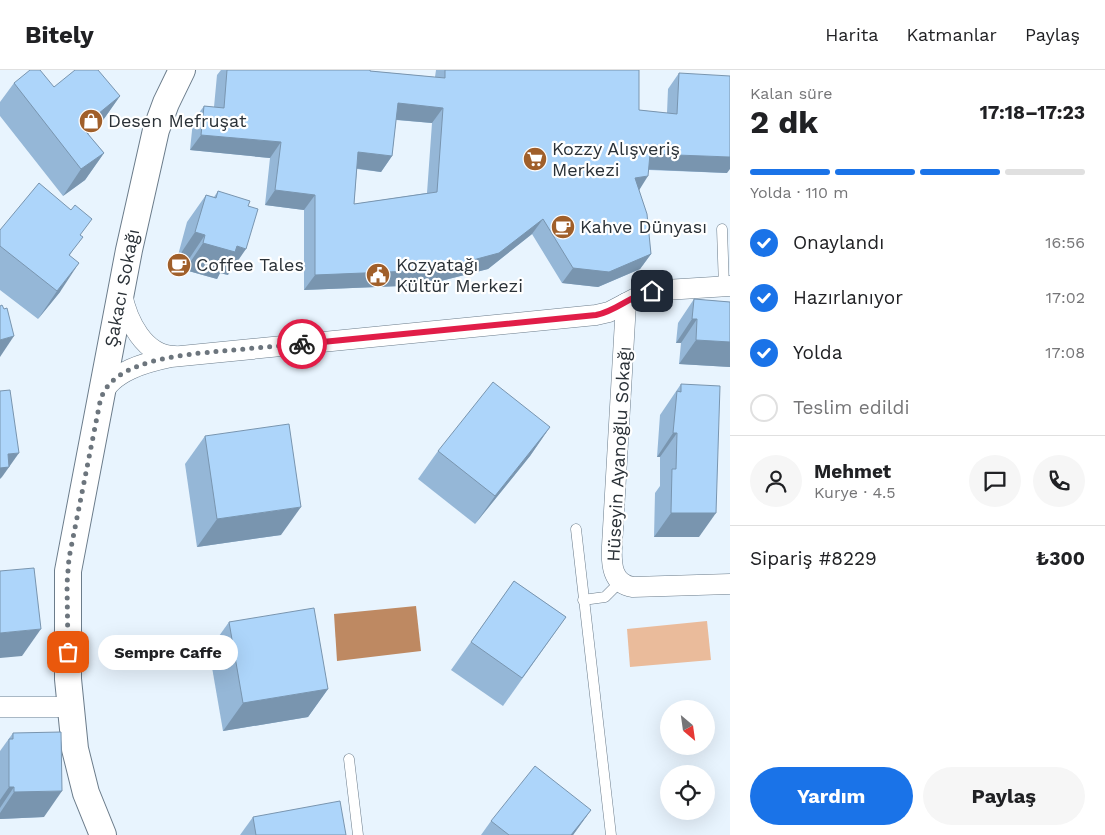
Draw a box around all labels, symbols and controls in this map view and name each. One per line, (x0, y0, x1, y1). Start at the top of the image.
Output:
text: Bitely (25, 21, 94, 49)
text: Harita (825, 24, 878, 45)
text: Katmanlar (906, 24, 997, 45)
text: Paylaş (1025, 24, 1080, 45)
text: Kalan süre (750, 84, 832, 103)
text: 17:18–17:23 (980, 101, 1085, 124)
text: 2 dk (750, 103, 818, 141)
shop icon: Desen Mefruşat (78, 108, 104, 134)
place label: Desen Mefruşat (108, 110, 247, 131)
place label: Kozzy Alışveriş Merkezi (552, 138, 680, 180)
supermarket icon: Kozzy Alışveriş Merkezi (522, 146, 548, 172)
text: Yolda · 110 m (750, 183, 849, 202)
cafe icon: Kahve Dünyası (550, 214, 576, 240)
place label: Kahve Dünyası (580, 216, 707, 237)
street label: Şakacı Sokağı (100, 227, 143, 349)
icon: check (750, 229, 778, 257)
text: Onaylandı (793, 231, 884, 254)
text: 16:56 (1045, 233, 1085, 252)
cafe icon: Coffee Tales (166, 252, 192, 278)
place label: Coffee Tales (196, 254, 304, 275)
place label: Kozyatağı Kültür Merkezi (396, 254, 523, 296)
public building icon: Kozyatağı Kültür Merkezi (365, 262, 391, 288)
pin (631, 270, 673, 312)
icon: home (638, 277, 666, 305)
icon: check (750, 284, 778, 312)
text: Hazırlanıyor (793, 286, 903, 309)
text: 17:02 (1046, 288, 1085, 307)
courier (277, 319, 327, 369)
icon: bike (288, 330, 316, 358)
icon: check (750, 339, 778, 367)
text: Yolda (793, 341, 842, 364)
text: 17:08 (1045, 343, 1085, 362)
street label: Hüseyin Ayanoğlu Sokağı (602, 346, 635, 562)
text: Teslim edildi (793, 396, 910, 419)
button: person (750, 455, 802, 507)
button: chat (969, 455, 1021, 507)
button: phone (1033, 455, 1085, 507)
text: Mehmet (814, 460, 891, 483)
text: Kurye · 4.5 (814, 483, 896, 502)
text: Sipariş #8229 (750, 547, 877, 570)
text: ₺300 (1036, 547, 1085, 570)
pin (47, 631, 89, 673)
callout: Sempre Caffe (98, 634, 238, 670)
icon: bag (54, 638, 82, 666)
text: Sempre Caffe (114, 643, 222, 662)
north arrow (660, 700, 715, 755)
map controls (660, 700, 715, 820)
button: locate (660, 765, 715, 820)
button: Yardım (750, 767, 913, 825)
button: Paylaş (923, 767, 1085, 825)

